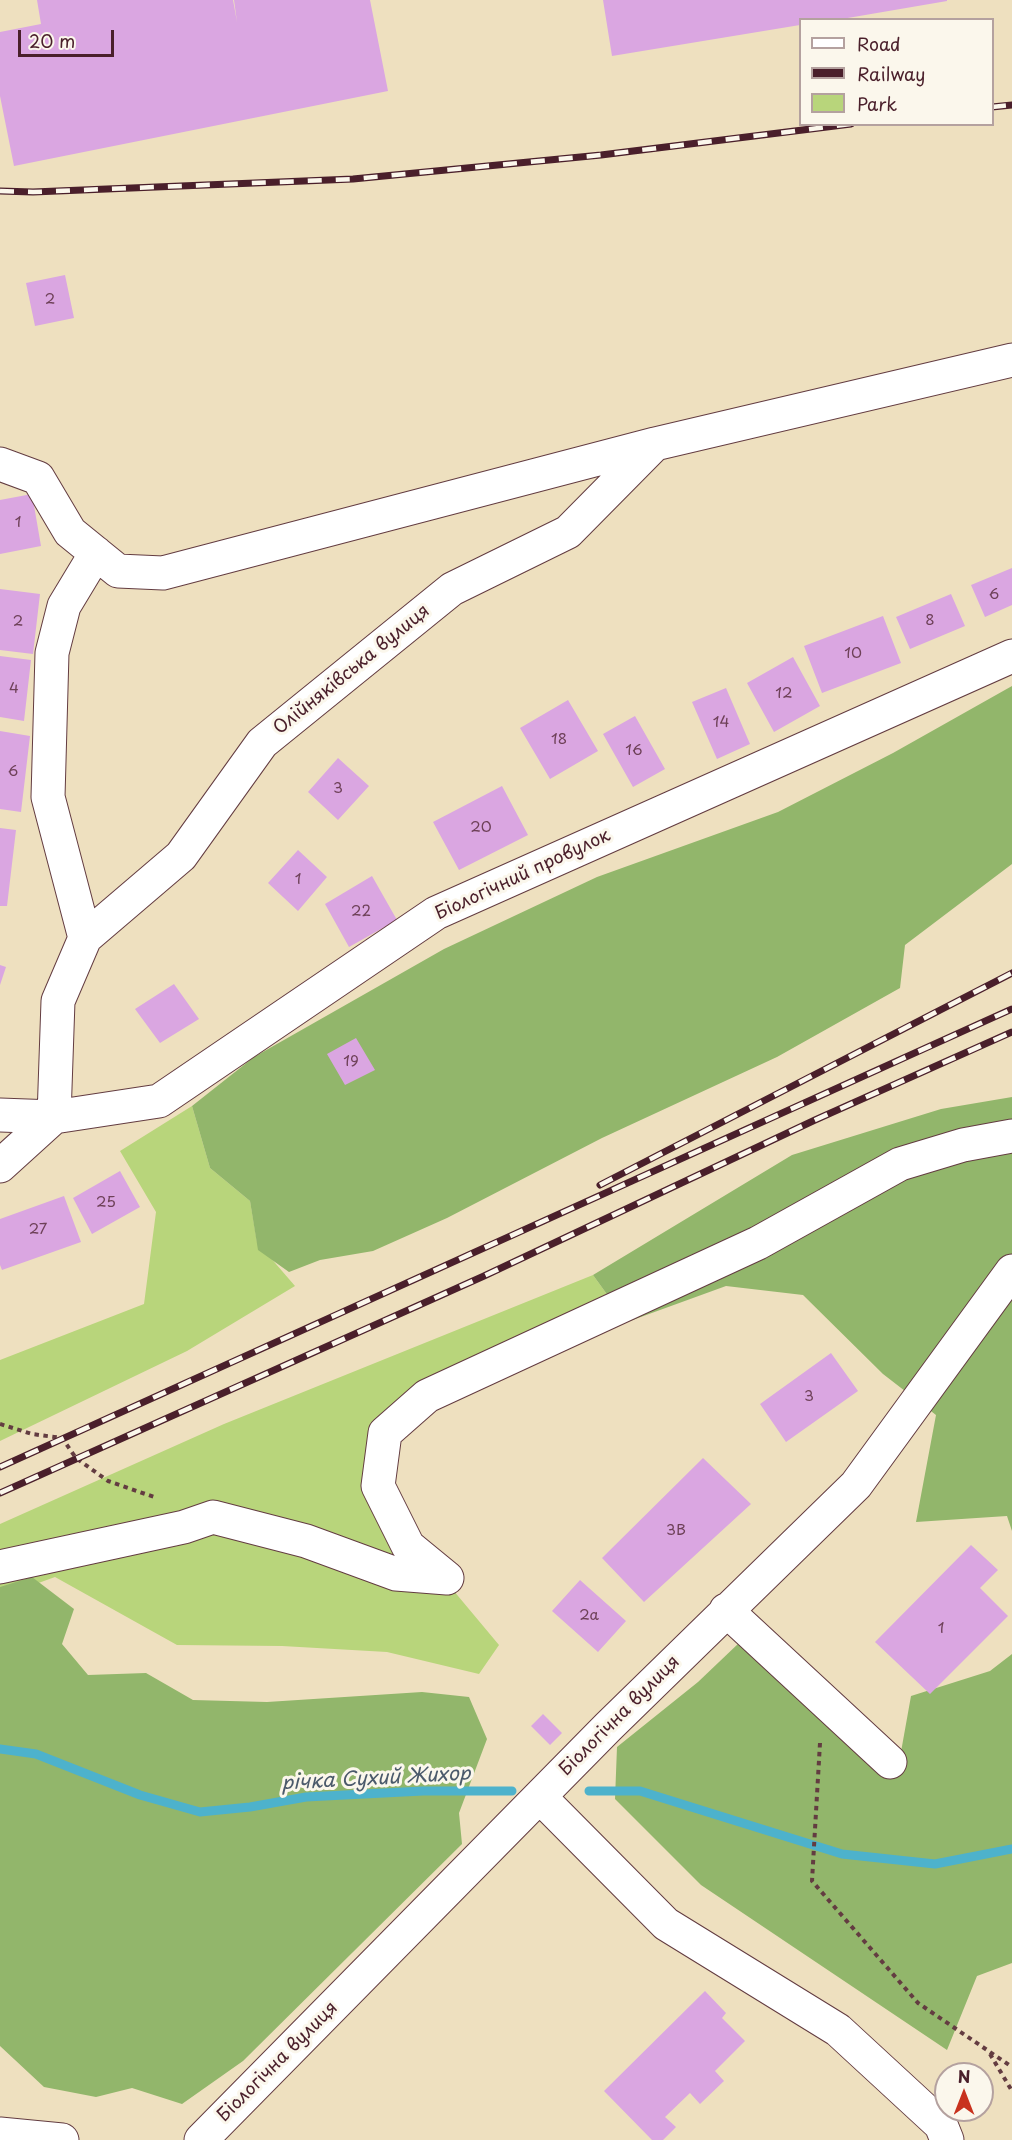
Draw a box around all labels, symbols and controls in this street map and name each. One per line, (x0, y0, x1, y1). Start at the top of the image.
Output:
scale bar (21, 18, 117, 56)
legend (799, 18, 994, 126)
text: 20 m (29, 27, 75, 54)
text: Road (857, 30, 901, 57)
text: Railway (857, 60, 925, 87)
text: Park (857, 90, 897, 117)
house number: 2 (45, 291, 55, 309)
house number: 1 (15, 514, 21, 532)
house number: 6 (989, 586, 999, 604)
street label: Олійняківська вулиця (270, 600, 434, 740)
house number: 8 (925, 612, 935, 630)
house number: 2 (13, 613, 23, 631)
house number: 10 (844, 645, 862, 663)
house number: 4 (9, 680, 19, 698)
house number: 12 (775, 685, 793, 703)
house number: 14 (713, 714, 729, 732)
house number: 18 (551, 731, 567, 749)
house number: 16 (625, 742, 643, 760)
house number: 6 (8, 763, 18, 781)
house number: 3 (333, 780, 343, 798)
house number: 20 (470, 819, 492, 837)
street label: Біологічний провулок (432, 825, 614, 925)
house number: 1 (295, 871, 301, 889)
house number: 22 (351, 903, 371, 921)
house number: 19 (343, 1053, 359, 1071)
house number: 25 (96, 1194, 116, 1212)
house number: 27 (29, 1221, 47, 1239)
house number: 3 (804, 1388, 814, 1406)
house number: 3В (666, 1522, 686, 1540)
house number: 2а (579, 1607, 599, 1625)
house number: 1 (938, 1620, 944, 1638)
street label: Біологічна вулиця (555, 1651, 685, 1781)
water label: річка Сухий Жихор (281, 1762, 471, 1796)
street label: Біологічна вулиця (213, 1997, 343, 2127)
north arrow (934, 2062, 994, 2122)
text: N (958, 2064, 970, 2088)

